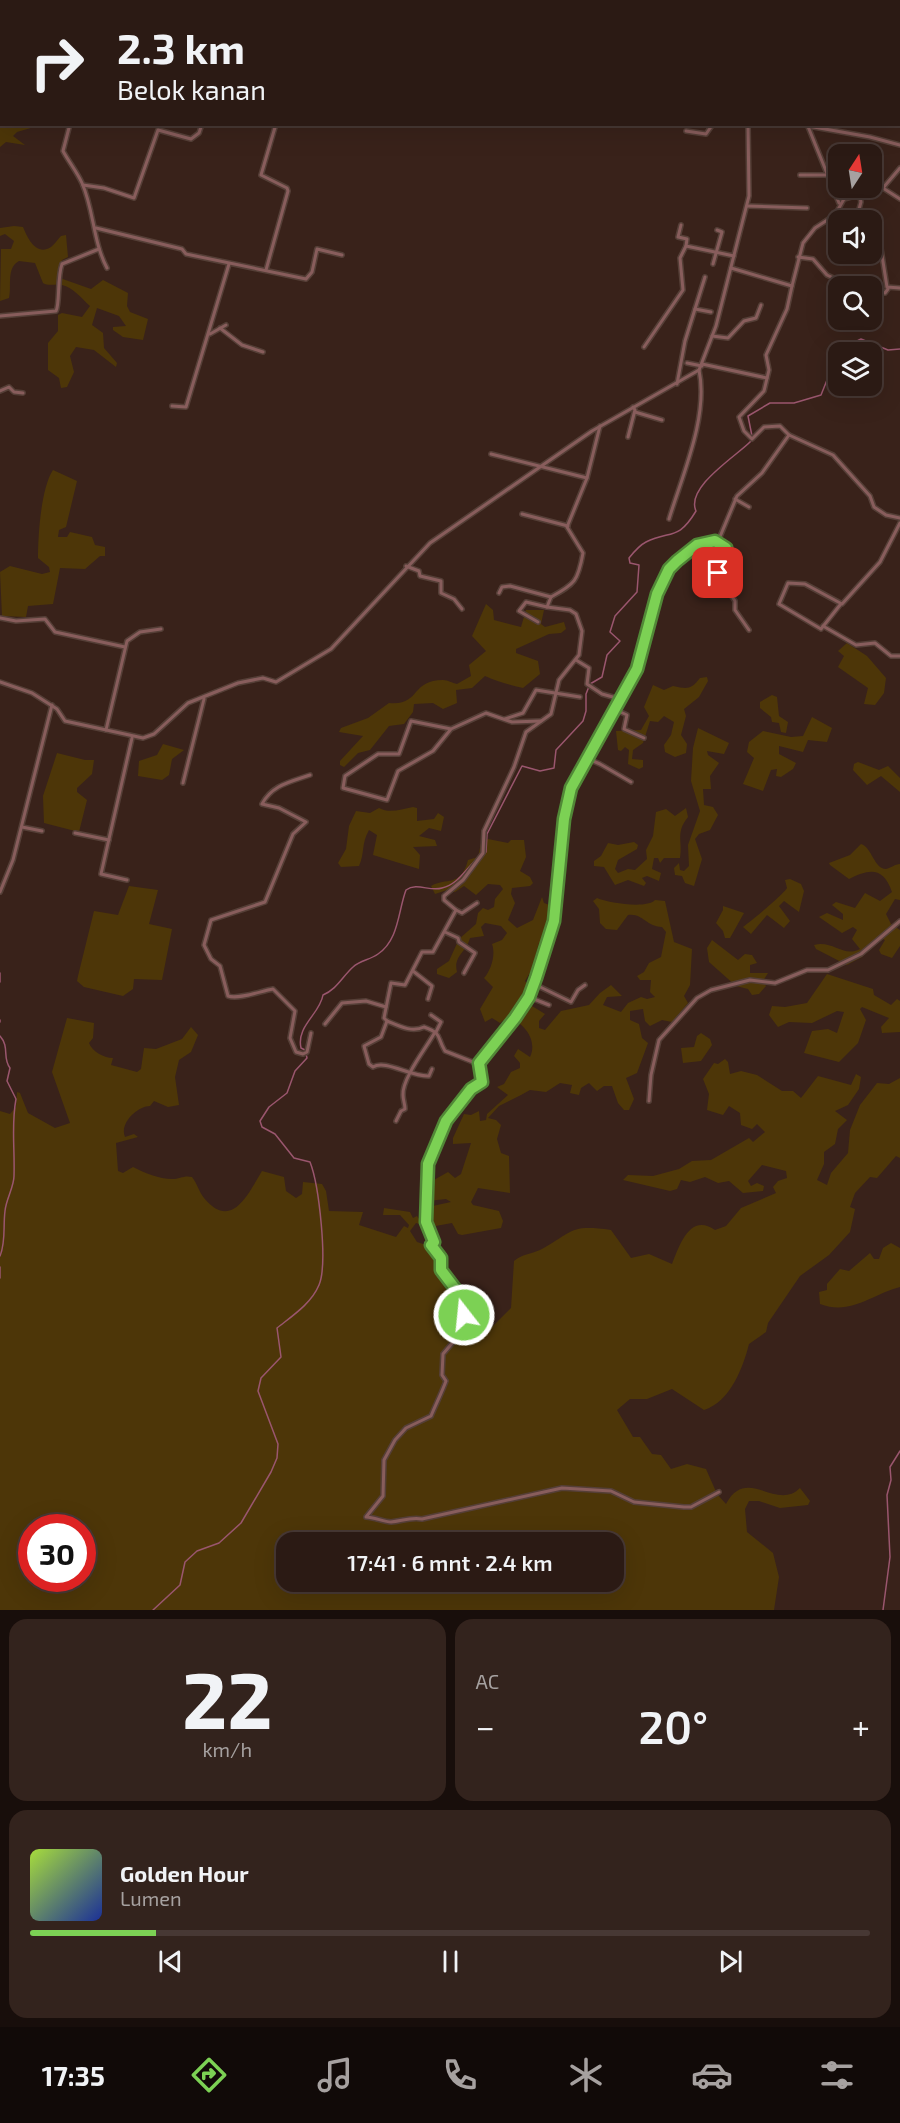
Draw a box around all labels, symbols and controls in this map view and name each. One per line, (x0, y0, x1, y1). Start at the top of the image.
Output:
text: 2.3 km (117, 22, 245, 72)
icon: right (18, 24, 96, 102)
text: Belok kanan (117, 73, 266, 105)
north arrow (828, 144, 882, 198)
map controls (828, 144, 882, 396)
button: sound (828, 210, 882, 264)
button: search (828, 276, 882, 330)
button: layers (828, 342, 882, 396)
pin (692, 547, 743, 598)
icon: arrive (701, 556, 734, 589)
position arrow (432, 1283, 496, 1347)
speed limit sign: 30 (18, 1514, 96, 1592)
text: 17:41 · 6 mnt · 2.4 km (347, 1549, 553, 1575)
text: 22 (182, 1651, 273, 1745)
text: AC (476, 1669, 499, 1693)
text: 20° (639, 1699, 708, 1753)
text: − (476, 1706, 495, 1746)
text: + (852, 1706, 870, 1746)
text: km/h (202, 1737, 252, 1761)
text: Golden Hour (120, 1860, 249, 1886)
text: Lumen (120, 1886, 182, 1910)
icon: previous (154, 1945, 187, 1978)
icon: pause (434, 1945, 467, 1978)
icon: next (714, 1945, 747, 1978)
icon: directions (188, 2054, 230, 2096)
icon: music (314, 2054, 356, 2096)
icon: phone (439, 2054, 481, 2096)
icon: climate (565, 2054, 607, 2096)
icon: car (691, 2054, 733, 2096)
icon: filters (816, 2054, 858, 2096)
text: 17:35 (42, 2059, 105, 2091)

